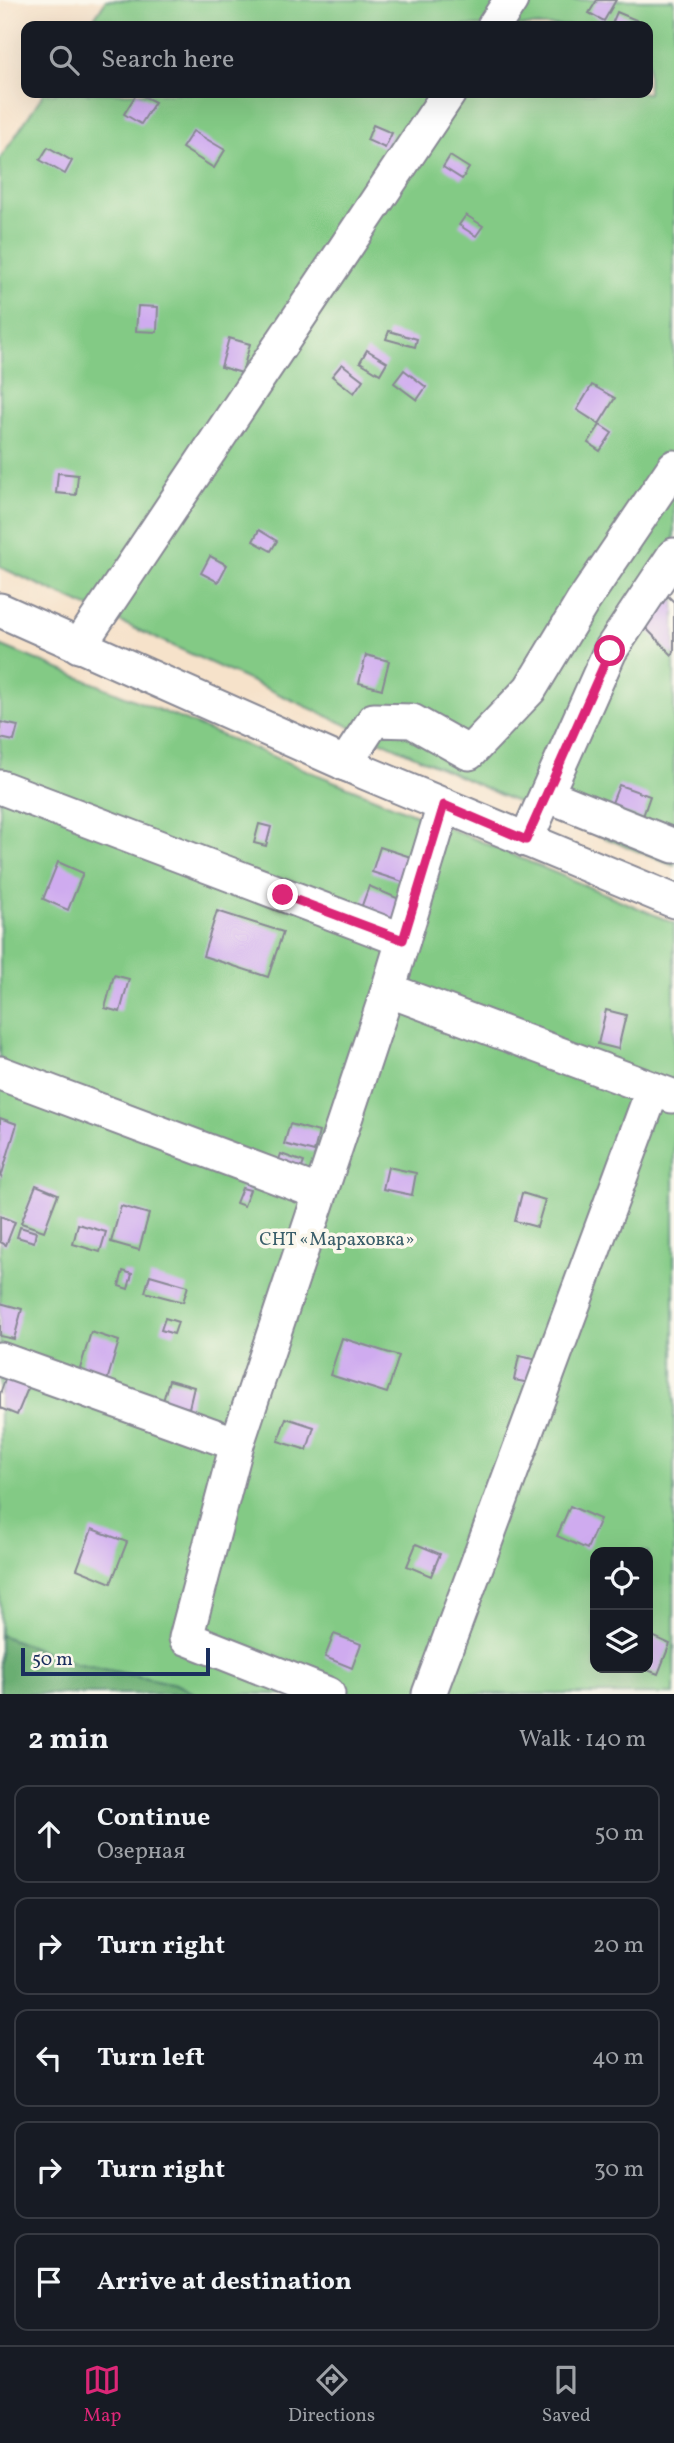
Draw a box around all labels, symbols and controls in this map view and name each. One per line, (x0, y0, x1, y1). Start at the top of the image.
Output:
search box (21, 21, 653, 98)
icon: search (45, 41, 83, 79)
text: Search here (101, 42, 234, 78)
route start (594, 635, 625, 666)
route end (267, 879, 298, 910)
park label: СНТ «Мараховка» (259, 1227, 415, 1253)
map controls (590, 1547, 653, 1673)
button: locate (590, 1547, 653, 1610)
button: layers (590, 1610, 653, 1673)
scale bar (21, 1645, 210, 1677)
text: 50 m (32, 1647, 73, 1673)
text: 2 min (28, 1719, 109, 1761)
text: Walk · 140 m (519, 1724, 646, 1756)
text: Continue (97, 1800, 210, 1836)
icon: ahead (30, 1815, 68, 1853)
text: 50 m (595, 1818, 644, 1850)
text: Озерная (97, 1836, 185, 1868)
icon: right (30, 1927, 68, 1965)
text: Turn right (97, 1928, 225, 1964)
text: 20 m (593, 1930, 644, 1962)
icon: left (30, 2039, 68, 2077)
text: Turn left (97, 2040, 205, 2076)
text: 40 m (592, 2042, 644, 2074)
icon: right (30, 2151, 68, 2189)
text: Turn right (97, 2152, 225, 2188)
text: 30 m (594, 2154, 644, 2186)
icon: arrive (30, 2263, 68, 2301)
text: Arrive at destination (97, 2264, 352, 2300)
tab: Map (83, 2361, 121, 2429)
tab: Directions (288, 2361, 375, 2429)
tab: Saved (542, 2361, 591, 2429)

